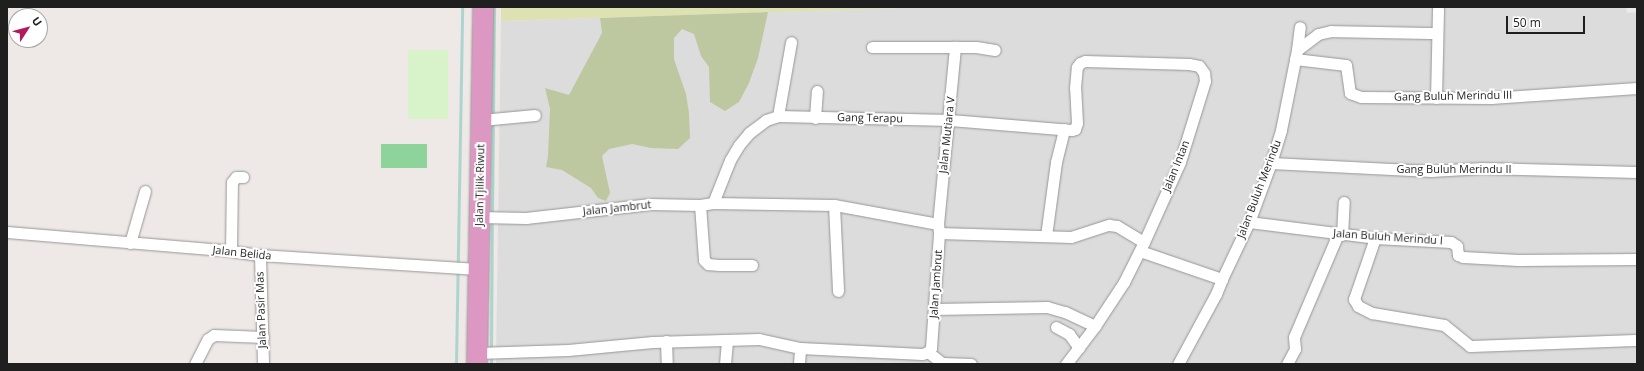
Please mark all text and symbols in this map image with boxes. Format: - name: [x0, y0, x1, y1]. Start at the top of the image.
- north arrow: [8, 8, 48, 48]
- scale bar: [1508, 8, 1587, 34]
- text: U: [29, 13, 46, 29]
- text: 50 m: [1513, 14, 1541, 31]
- street label: Gang Buluh Merindu III: [1394, 88, 1512, 104]
- street label: Jalan Mutiara V: [936, 96, 958, 174]
- street label: Gang Terapu: [837, 111, 903, 125]
- street label: Jalan Intan: [1160, 138, 1192, 194]
- street label: Jalan Buluh Merindu: [1234, 138, 1284, 240]
- street label: Jalan Tjilik Riwut: [473, 144, 487, 226]
- street label: Gang Buluh Merindu II: [1396, 162, 1512, 176]
- street label: Jalan Jambrut: [582, 198, 652, 218]
- street label: Jalan Buluh Merindu I: [1333, 227, 1443, 247]
- street label: Jalan Belida: [212, 243, 272, 263]
- street label: Jalan Jambrut: [927, 249, 945, 319]
- street label: Jalan Pasir Mas: [253, 271, 269, 349]

